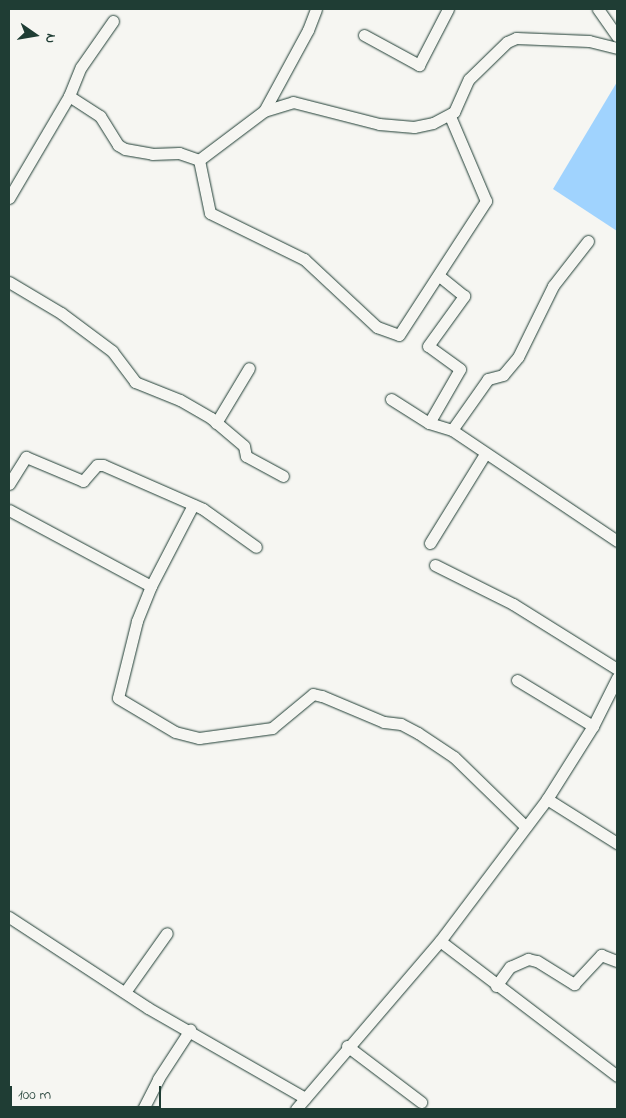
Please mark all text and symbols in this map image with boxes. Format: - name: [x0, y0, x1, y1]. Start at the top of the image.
- north arrow: [10, 10, 60, 60]
- text: N: [39, 32, 61, 45]
- scale bar: [12, 1076, 164, 1108]
- text: 100 m: [18, 1084, 51, 1106]

